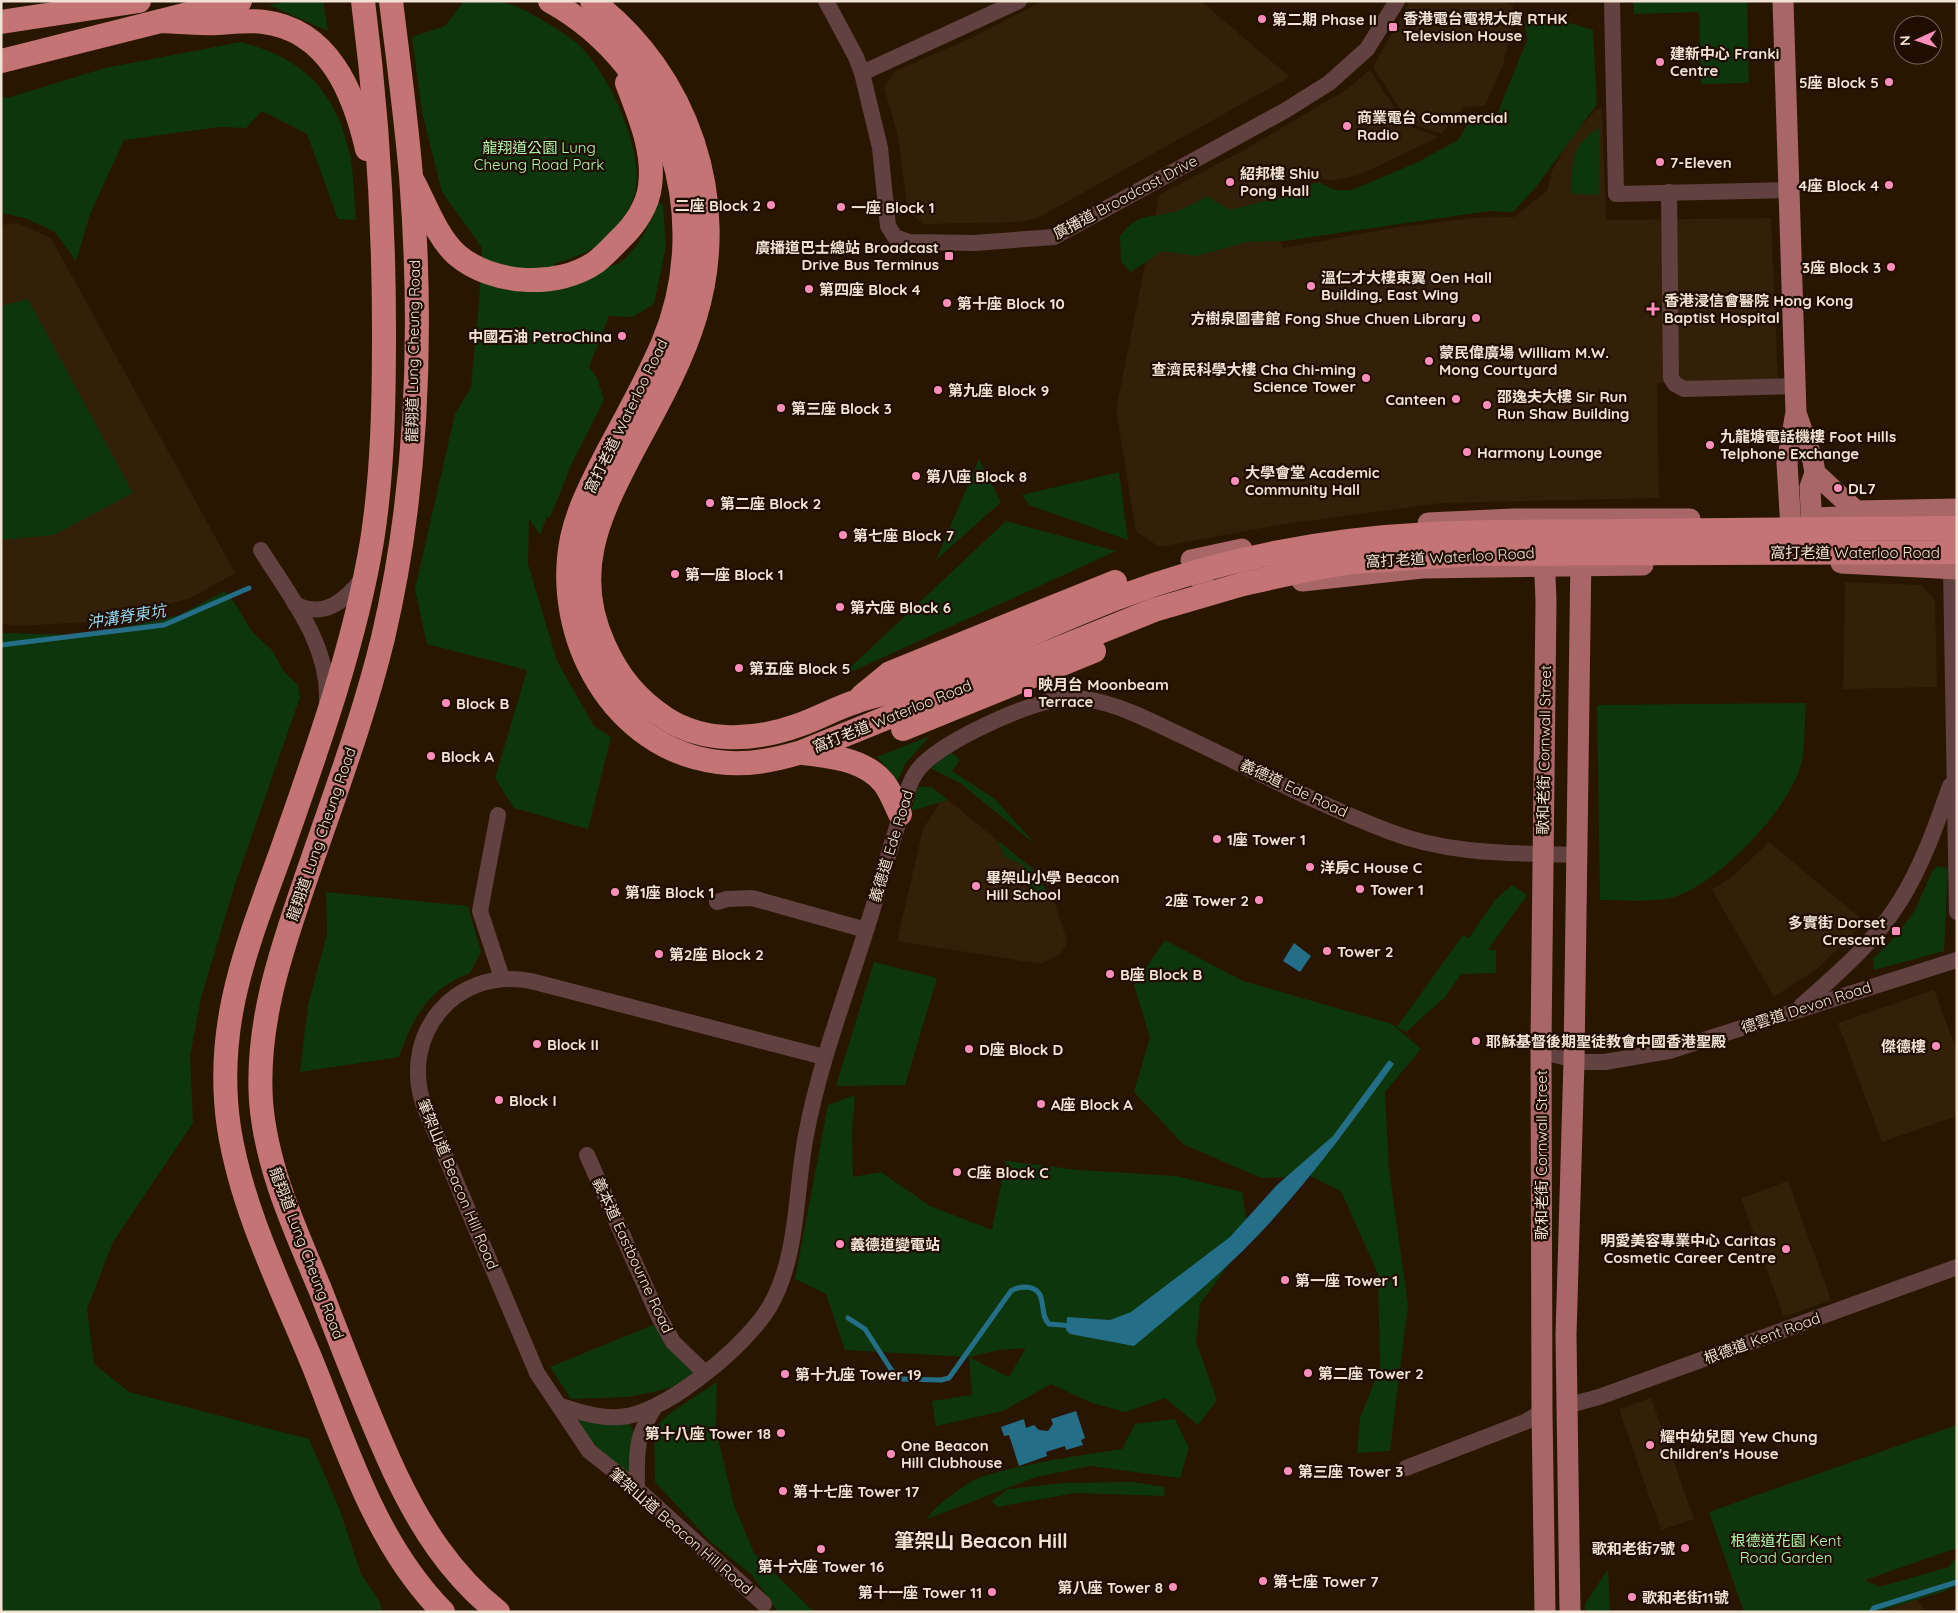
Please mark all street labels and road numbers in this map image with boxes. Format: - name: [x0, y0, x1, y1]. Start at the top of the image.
- street label: 廣播道 Broadcast Drive: [1050, 151, 1200, 243]
- street label: 龍翔道 Lung Cheung Road: [402, 260, 424, 442]
- street label: 窩打老道 Waterloo Road: [580, 336, 672, 496]
- street label: 窩打老道 Waterloo Road: [1365, 543, 1535, 571]
- street label: 窩打老道 Waterloo Road: [1770, 543, 1940, 562]
- street label: 歌和老街 Cornwall Street: [1533, 665, 1555, 835]
- street label: 窩打老道 Waterloo Road: [810, 675, 974, 757]
- street label: 龍翔道 Lung Cheung Road: [282, 745, 360, 923]
- street label: 義德道 Ede Road: [1237, 755, 1351, 821]
- street label: 義德道 Ede Road: [865, 788, 917, 904]
- street label: 德雲道 Devon Road: [1739, 977, 1873, 1037]
- street label: 歌和老街 Cornwall Street: [1532, 1070, 1551, 1240]
- street label: 筆架山道 Beacon Hill Road: [413, 1096, 503, 1272]
- street label: 龍翔道 Lung Cheung Road: [265, 1164, 349, 1342]
- street label: 義本道 Eastbourne Road: [589, 1174, 677, 1336]
- street label: 根德道 Kent Road: [1701, 1308, 1823, 1368]
- street label: 筆架山道 Beacon Hill Road: [606, 1464, 756, 1598]

